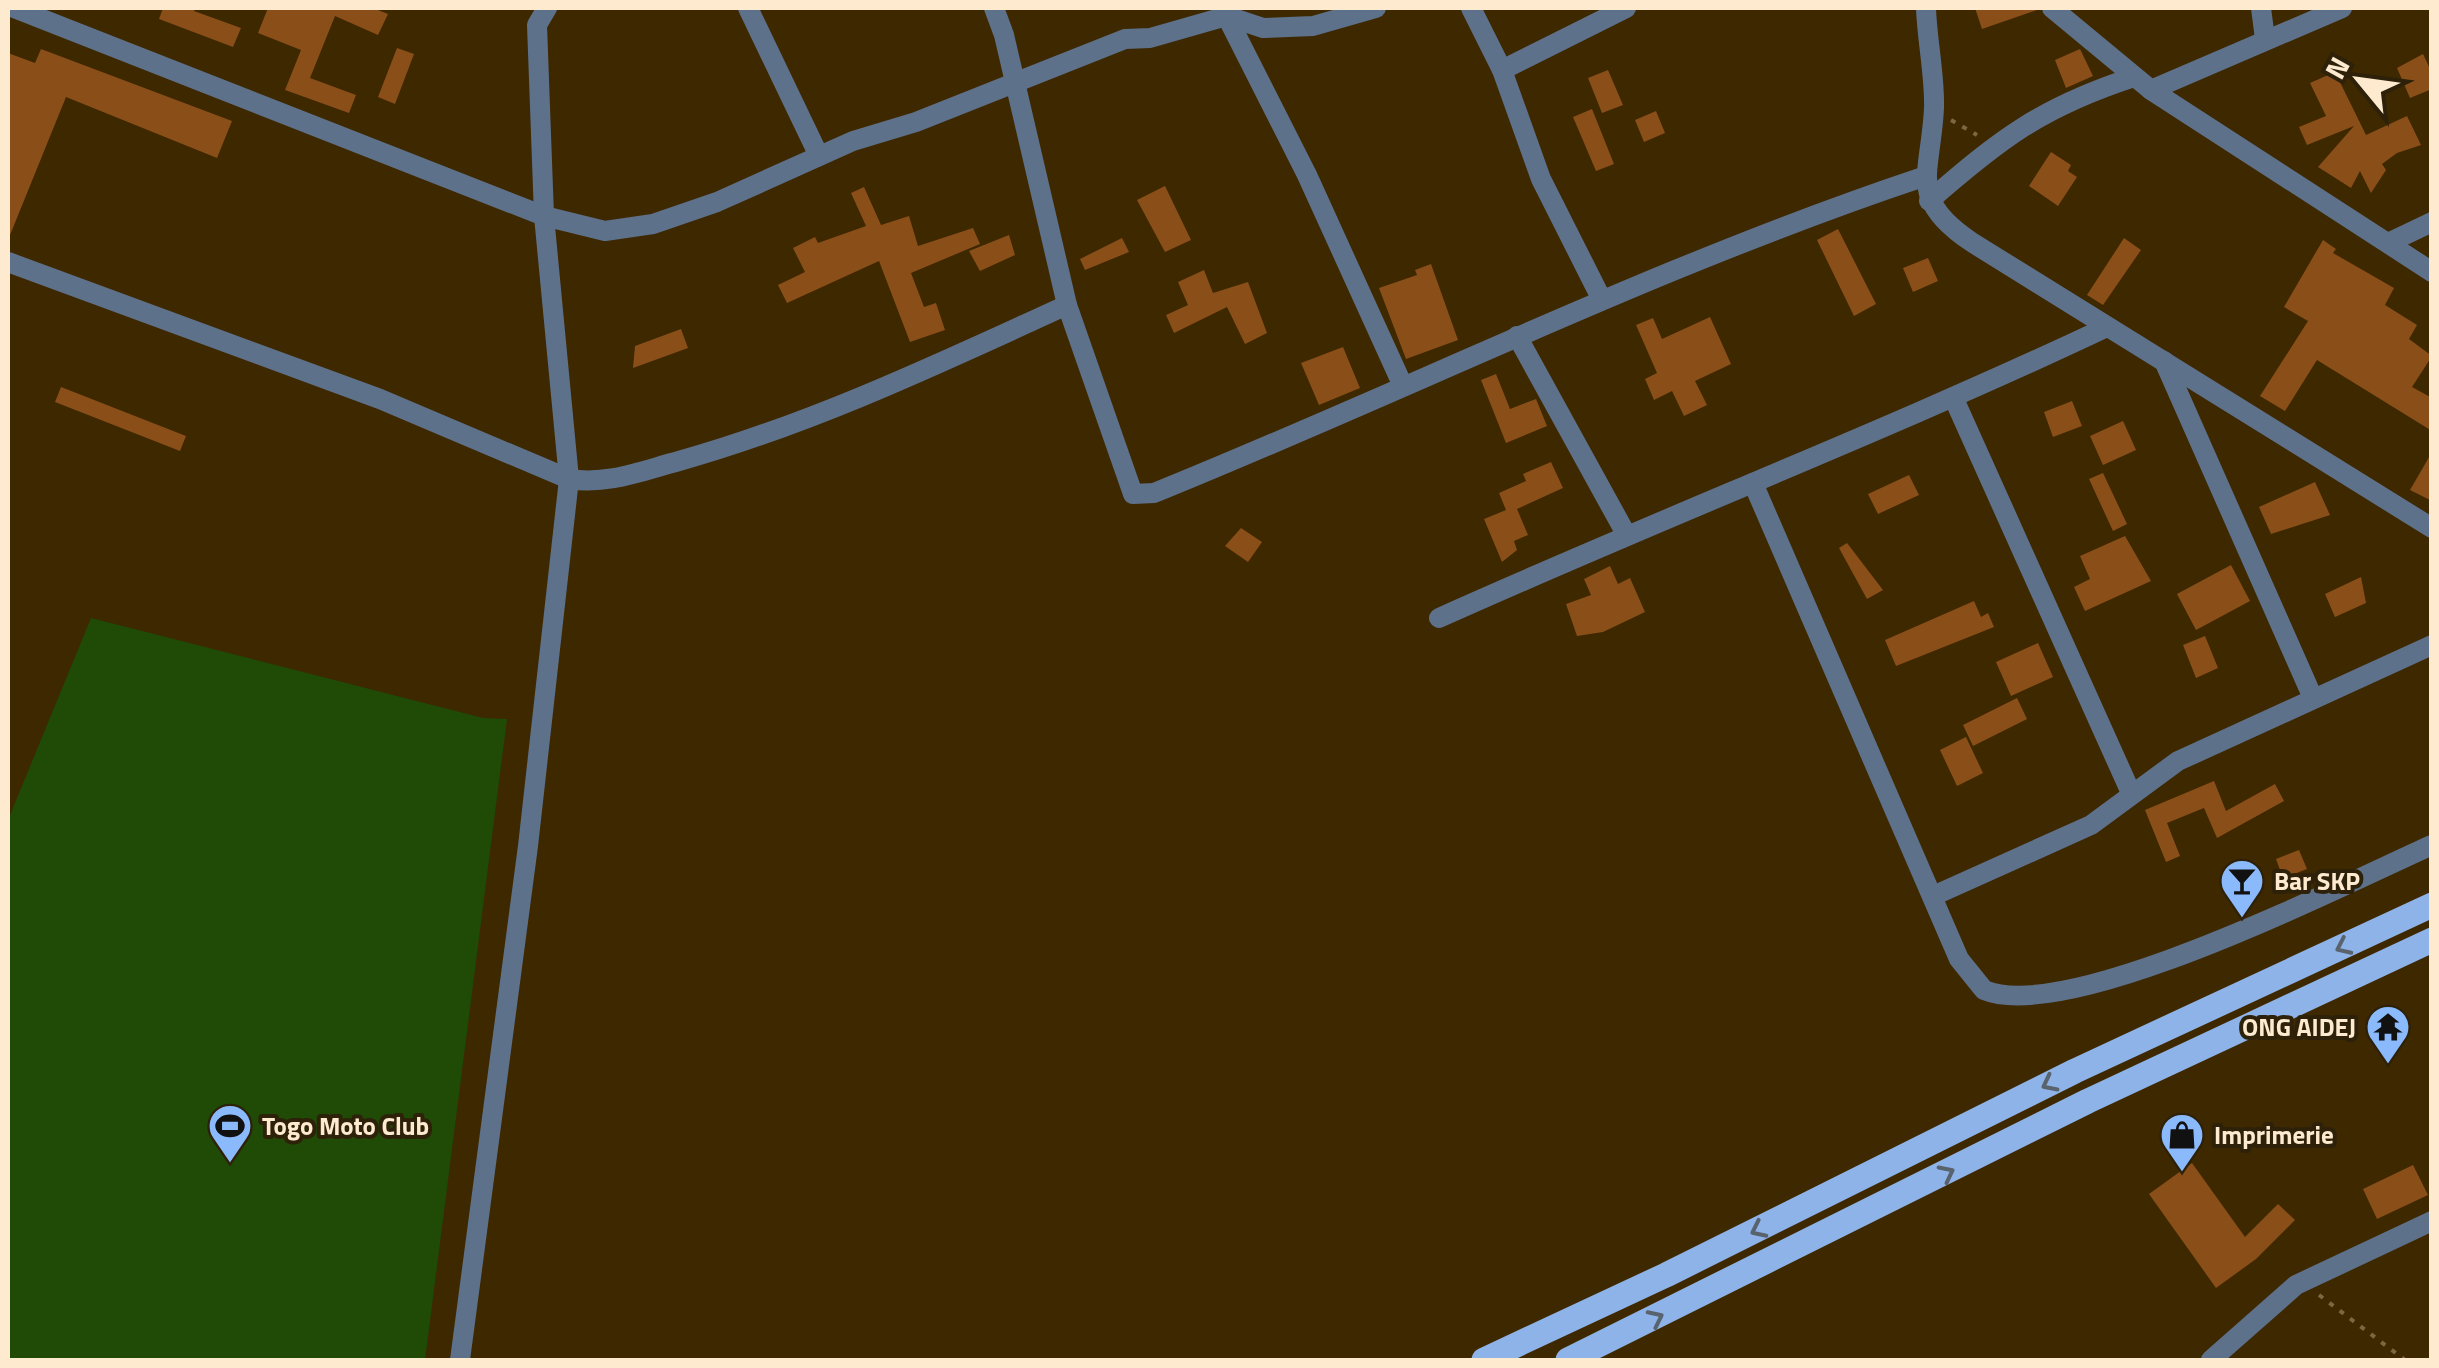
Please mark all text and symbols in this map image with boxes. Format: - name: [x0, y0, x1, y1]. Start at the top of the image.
- north arrow: [2309, 30, 2409, 130]
- text: N: [2313, 49, 2360, 87]
- bar icon: Bar SKP: [2219, 858, 2265, 919]
- place label: Bar SKP: [2274, 862, 2360, 900]
- one-way arrow: [2335, 935, 2353, 955]
- temple icon: ONG AIDEJ: [2365, 1004, 2411, 1065]
- place label: ONG AIDEJ: [2242, 1008, 2356, 1046]
- one-way arrow: [2041, 1072, 2059, 1091]
- sports icon: Togo Moto Club: [207, 1103, 253, 1164]
- place label: Togo Moto Club: [262, 1107, 429, 1145]
- shop icon: Imprimerie: [2159, 1112, 2205, 1173]
- place label: Imprimerie: [2214, 1116, 2334, 1154]
- one-way arrow: [1937, 1166, 1955, 1186]
- one-way arrow: [1751, 1218, 1769, 1237]
- one-way arrow: [1646, 1310, 1664, 1330]

